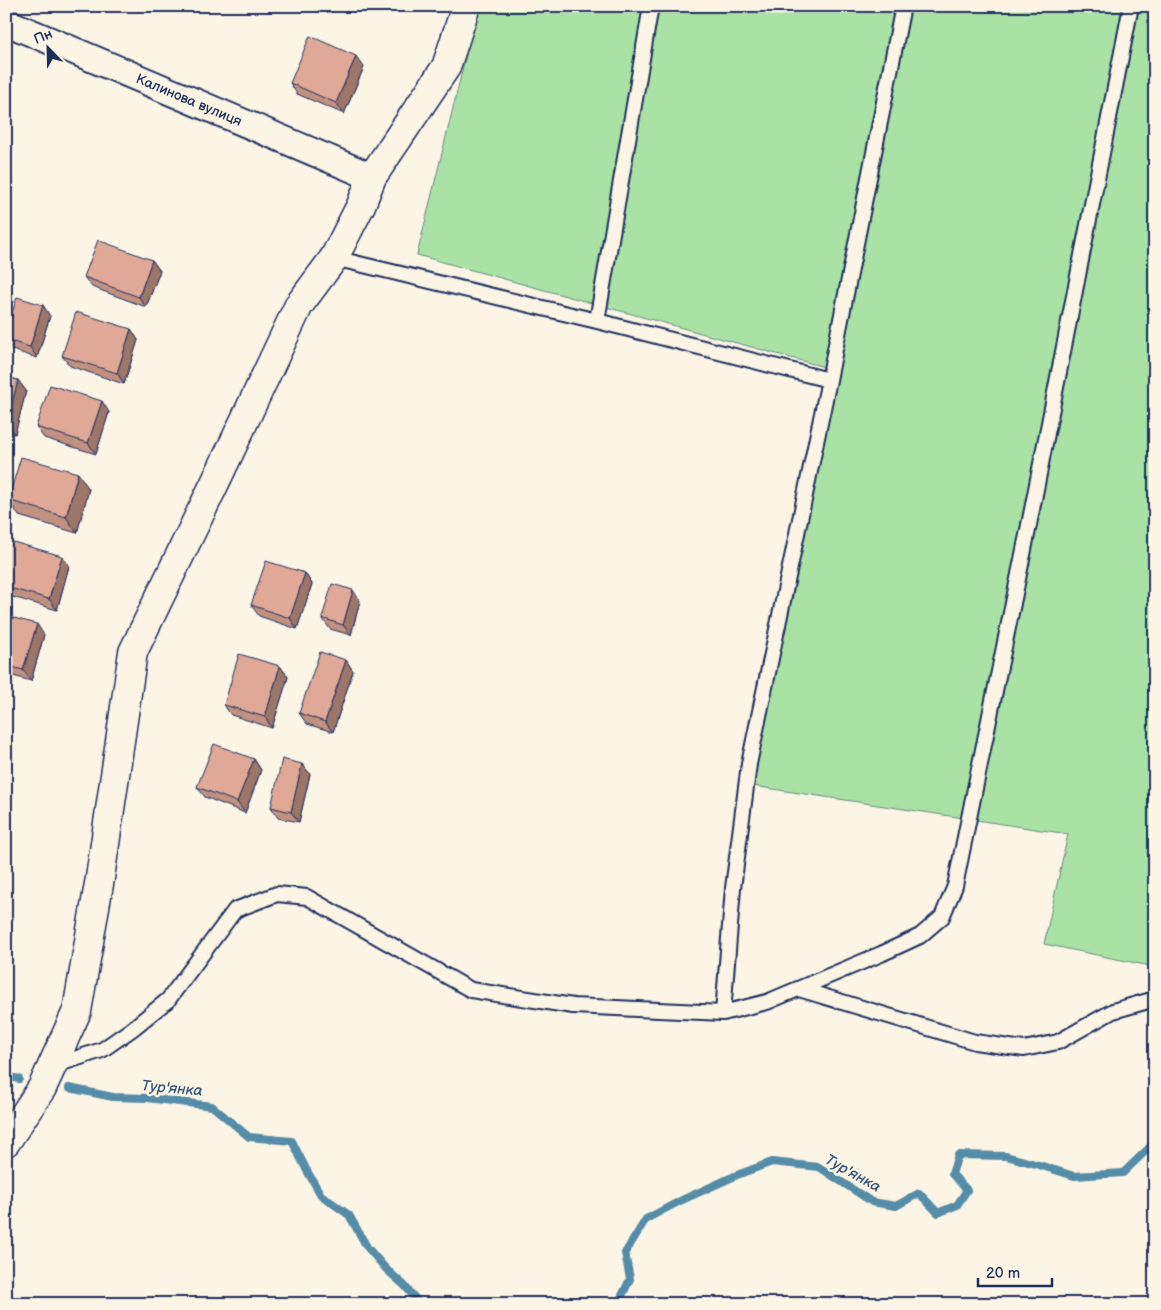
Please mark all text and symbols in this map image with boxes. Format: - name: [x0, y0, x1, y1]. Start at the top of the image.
- north arrow: [22, 22, 72, 72]
- text: Пн: [31, 25, 55, 48]
- street label: Калинова вулиця: [134, 70, 245, 130]
- water label: Тур'янка: [141, 1076, 203, 1101]
- water label: Тур'янка: [821, 1150, 884, 1197]
- scale bar: [978, 1255, 1052, 1287]
- text: 20 m: [986, 1264, 1020, 1283]

